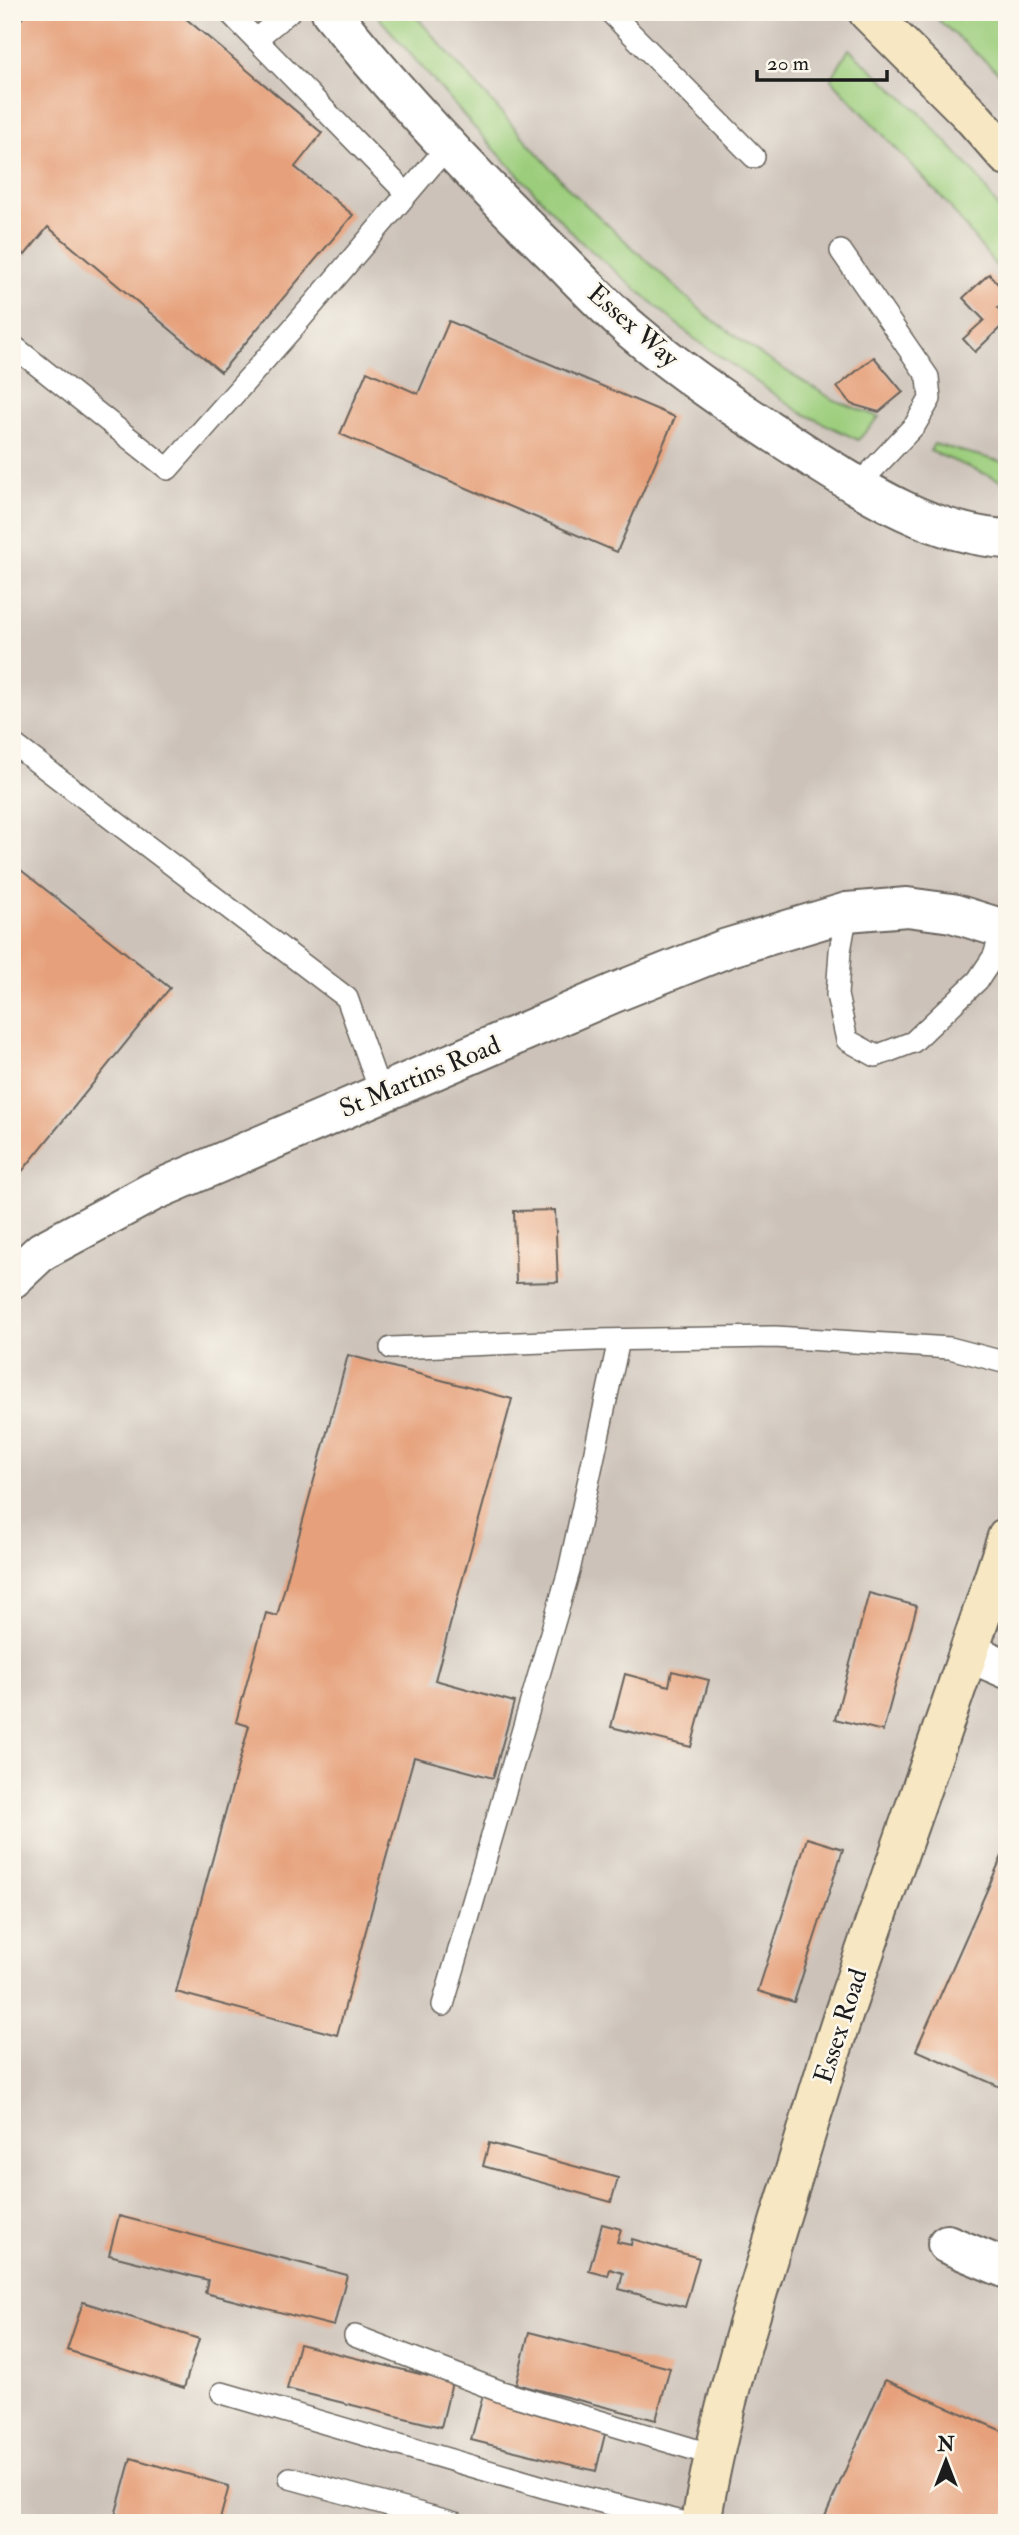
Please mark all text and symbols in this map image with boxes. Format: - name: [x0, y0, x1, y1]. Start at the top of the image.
- scale bar: [757, 38, 886, 82]
- text: 20 m: [767, 50, 809, 77]
- street label: Essex Way: [581, 278, 686, 375]
- street label: St Martins Road: [335, 1029, 505, 1125]
- street label: Essex Road: [807, 1964, 875, 2087]
- north arrow: [911, 2426, 981, 2496]
- text: N: [936, 2433, 955, 2457]

